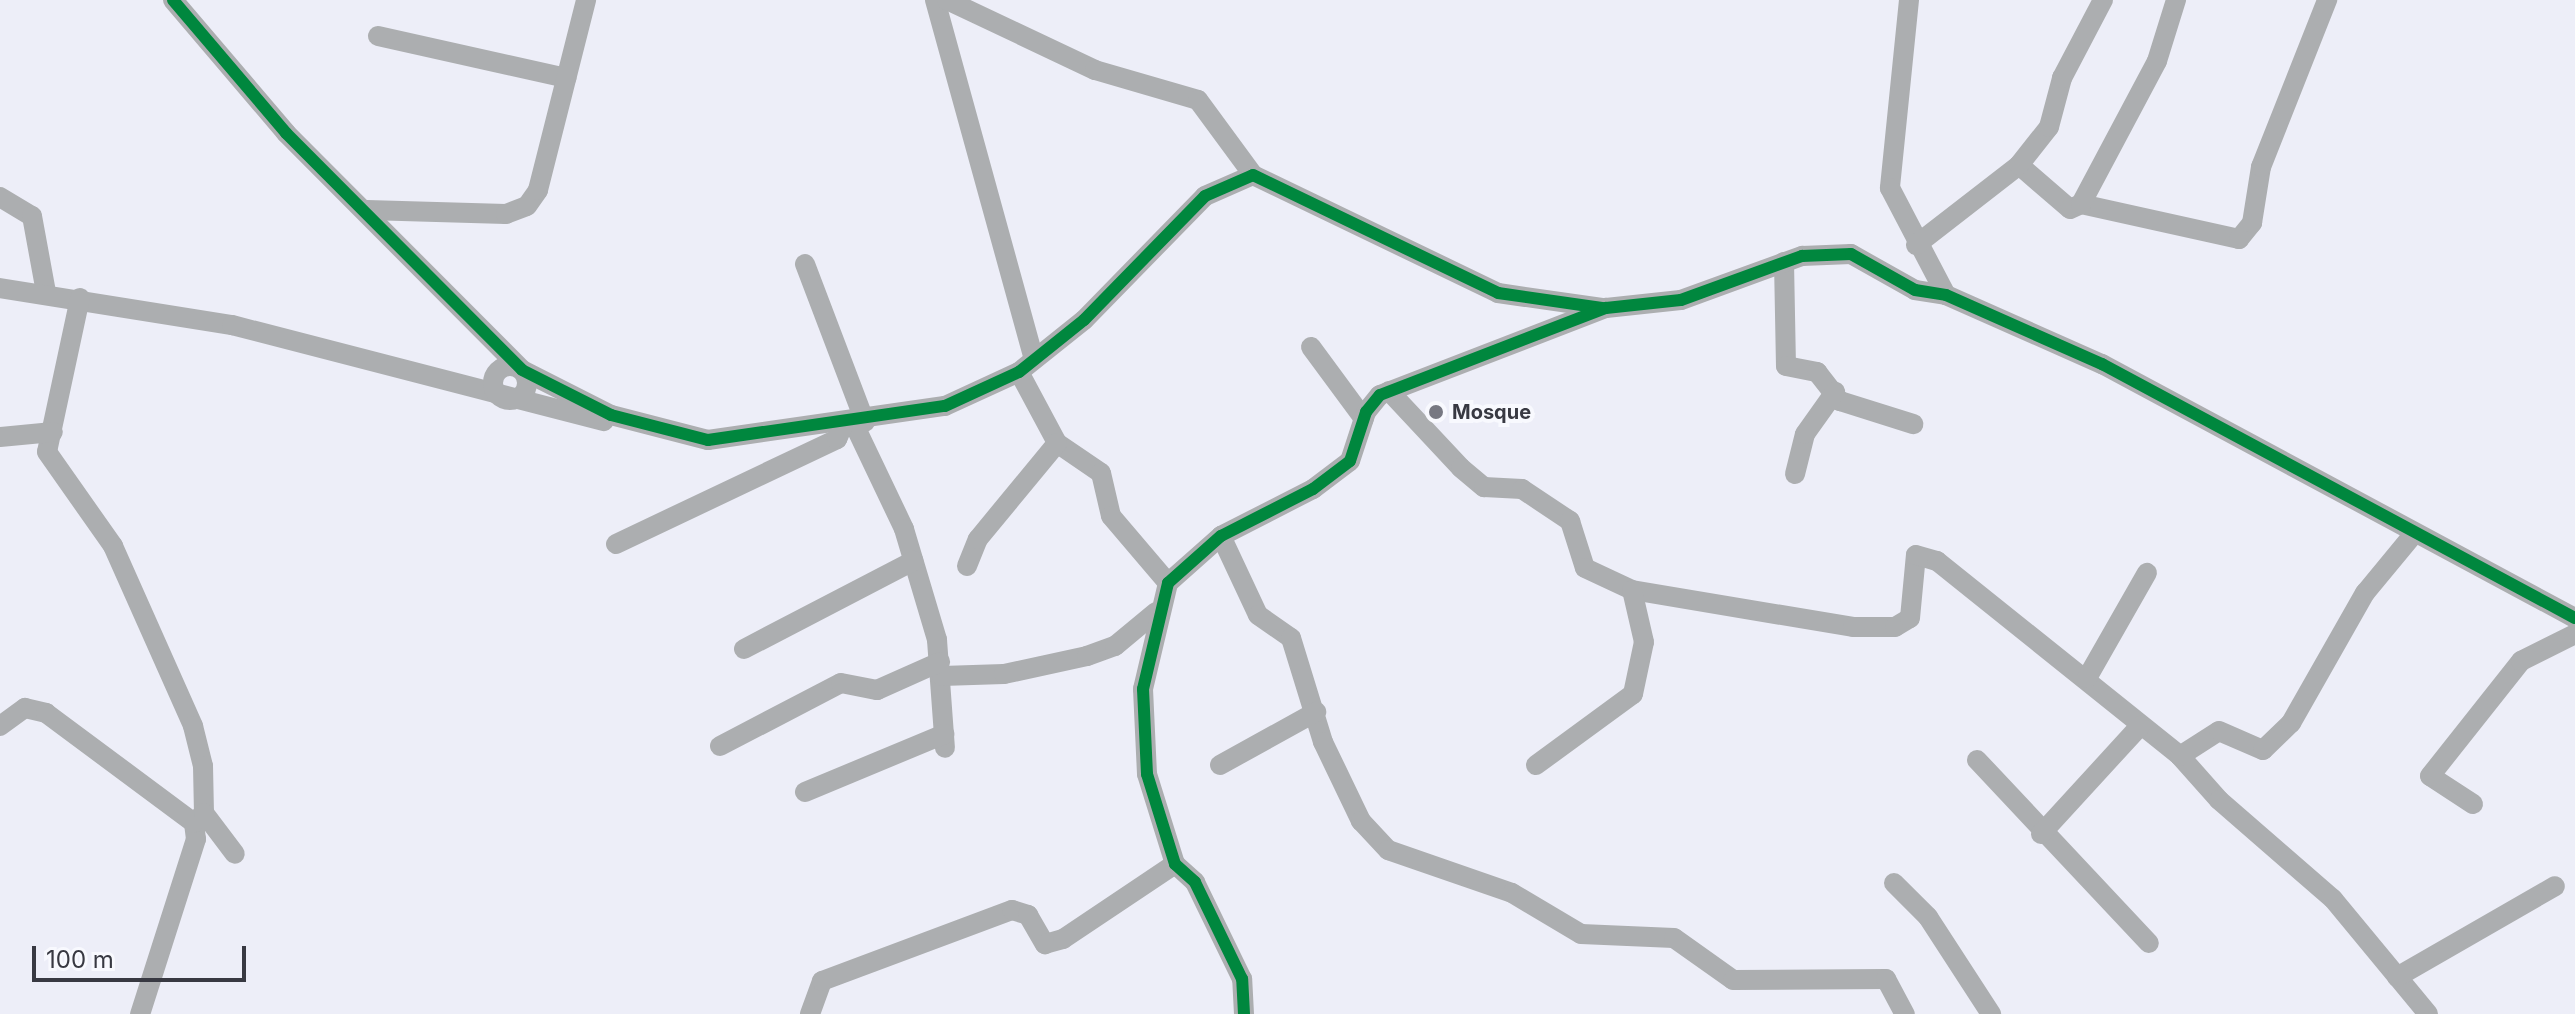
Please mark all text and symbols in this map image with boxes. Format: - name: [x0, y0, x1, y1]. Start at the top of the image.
- place label: Mosque: [1452, 400, 1531, 424]
- marker: Mosque: [1427, 403, 1445, 421]
- scale bar: [36, 930, 250, 980]
- text: 100 m: [46, 945, 114, 974]

